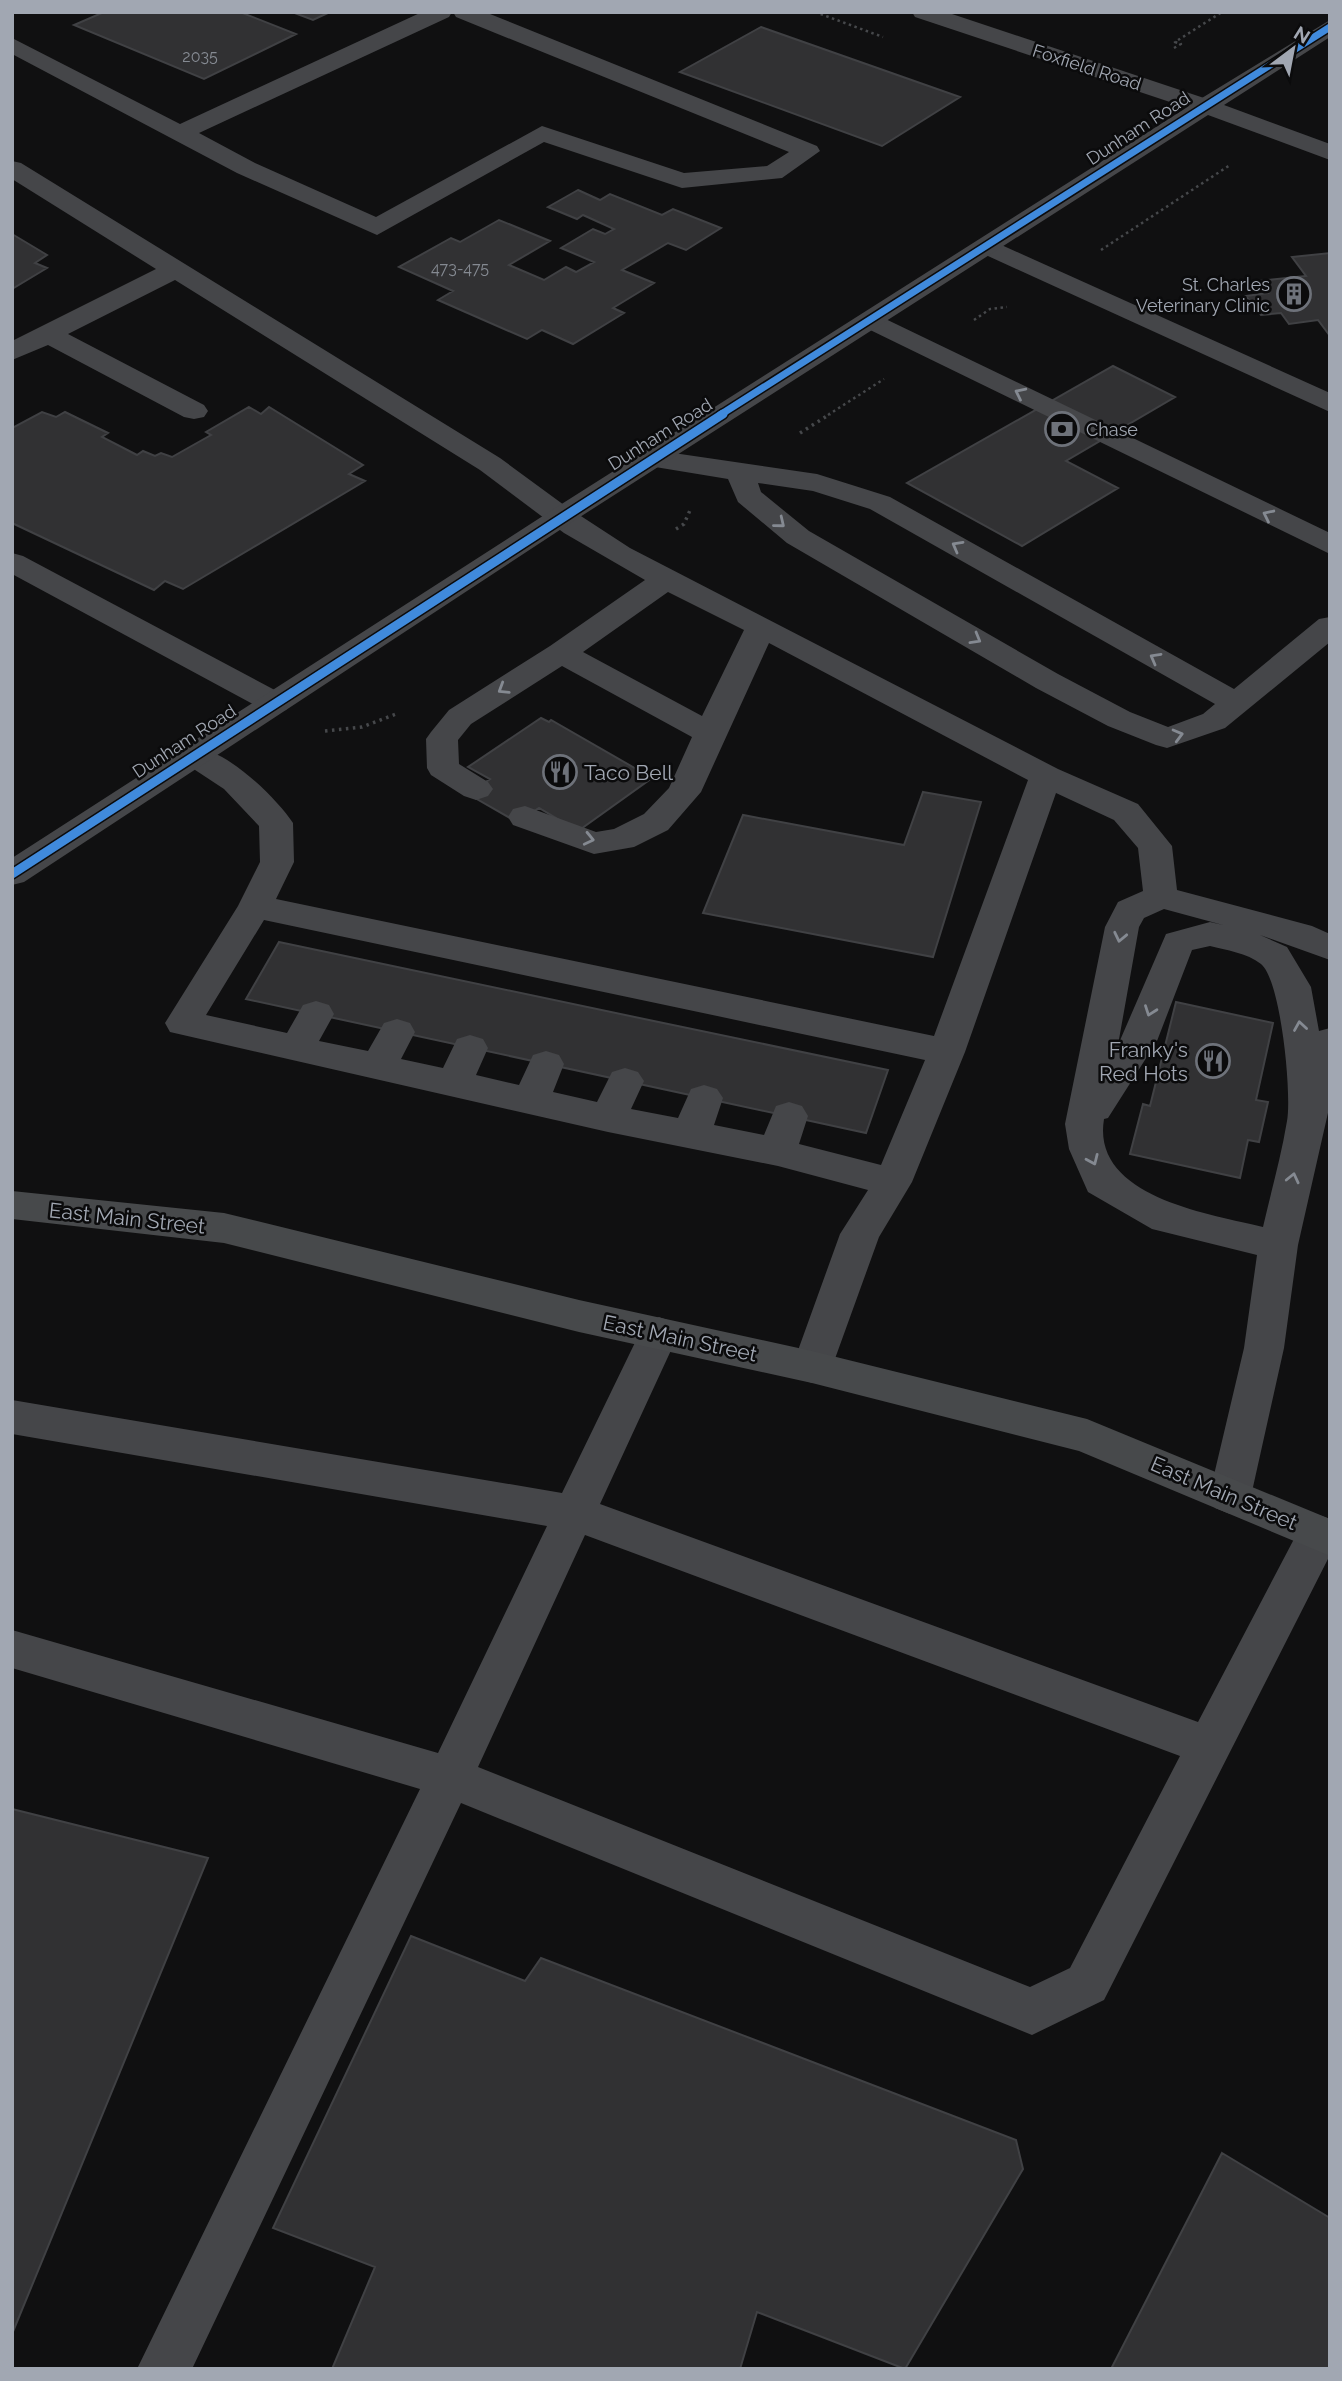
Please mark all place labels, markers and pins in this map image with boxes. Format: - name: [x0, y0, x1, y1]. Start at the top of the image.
- place label: St. Charles Veterinary Clinic: [1136, 274, 1270, 316]
- building icon: St. Charles Veterinary Clinic: [1275, 275, 1313, 313]
- bank icon: Chase: [1043, 410, 1081, 448]
- place label: Chase: [1086, 419, 1138, 440]
- restaurant icon: Taco Bell: [541, 753, 579, 791]
- place label: Taco Bell: [584, 760, 673, 785]
- place label: Franky's Red Hots: [1099, 1037, 1188, 1086]
- restaurant icon: Franky's Red Hots: [1194, 1042, 1232, 1080]

